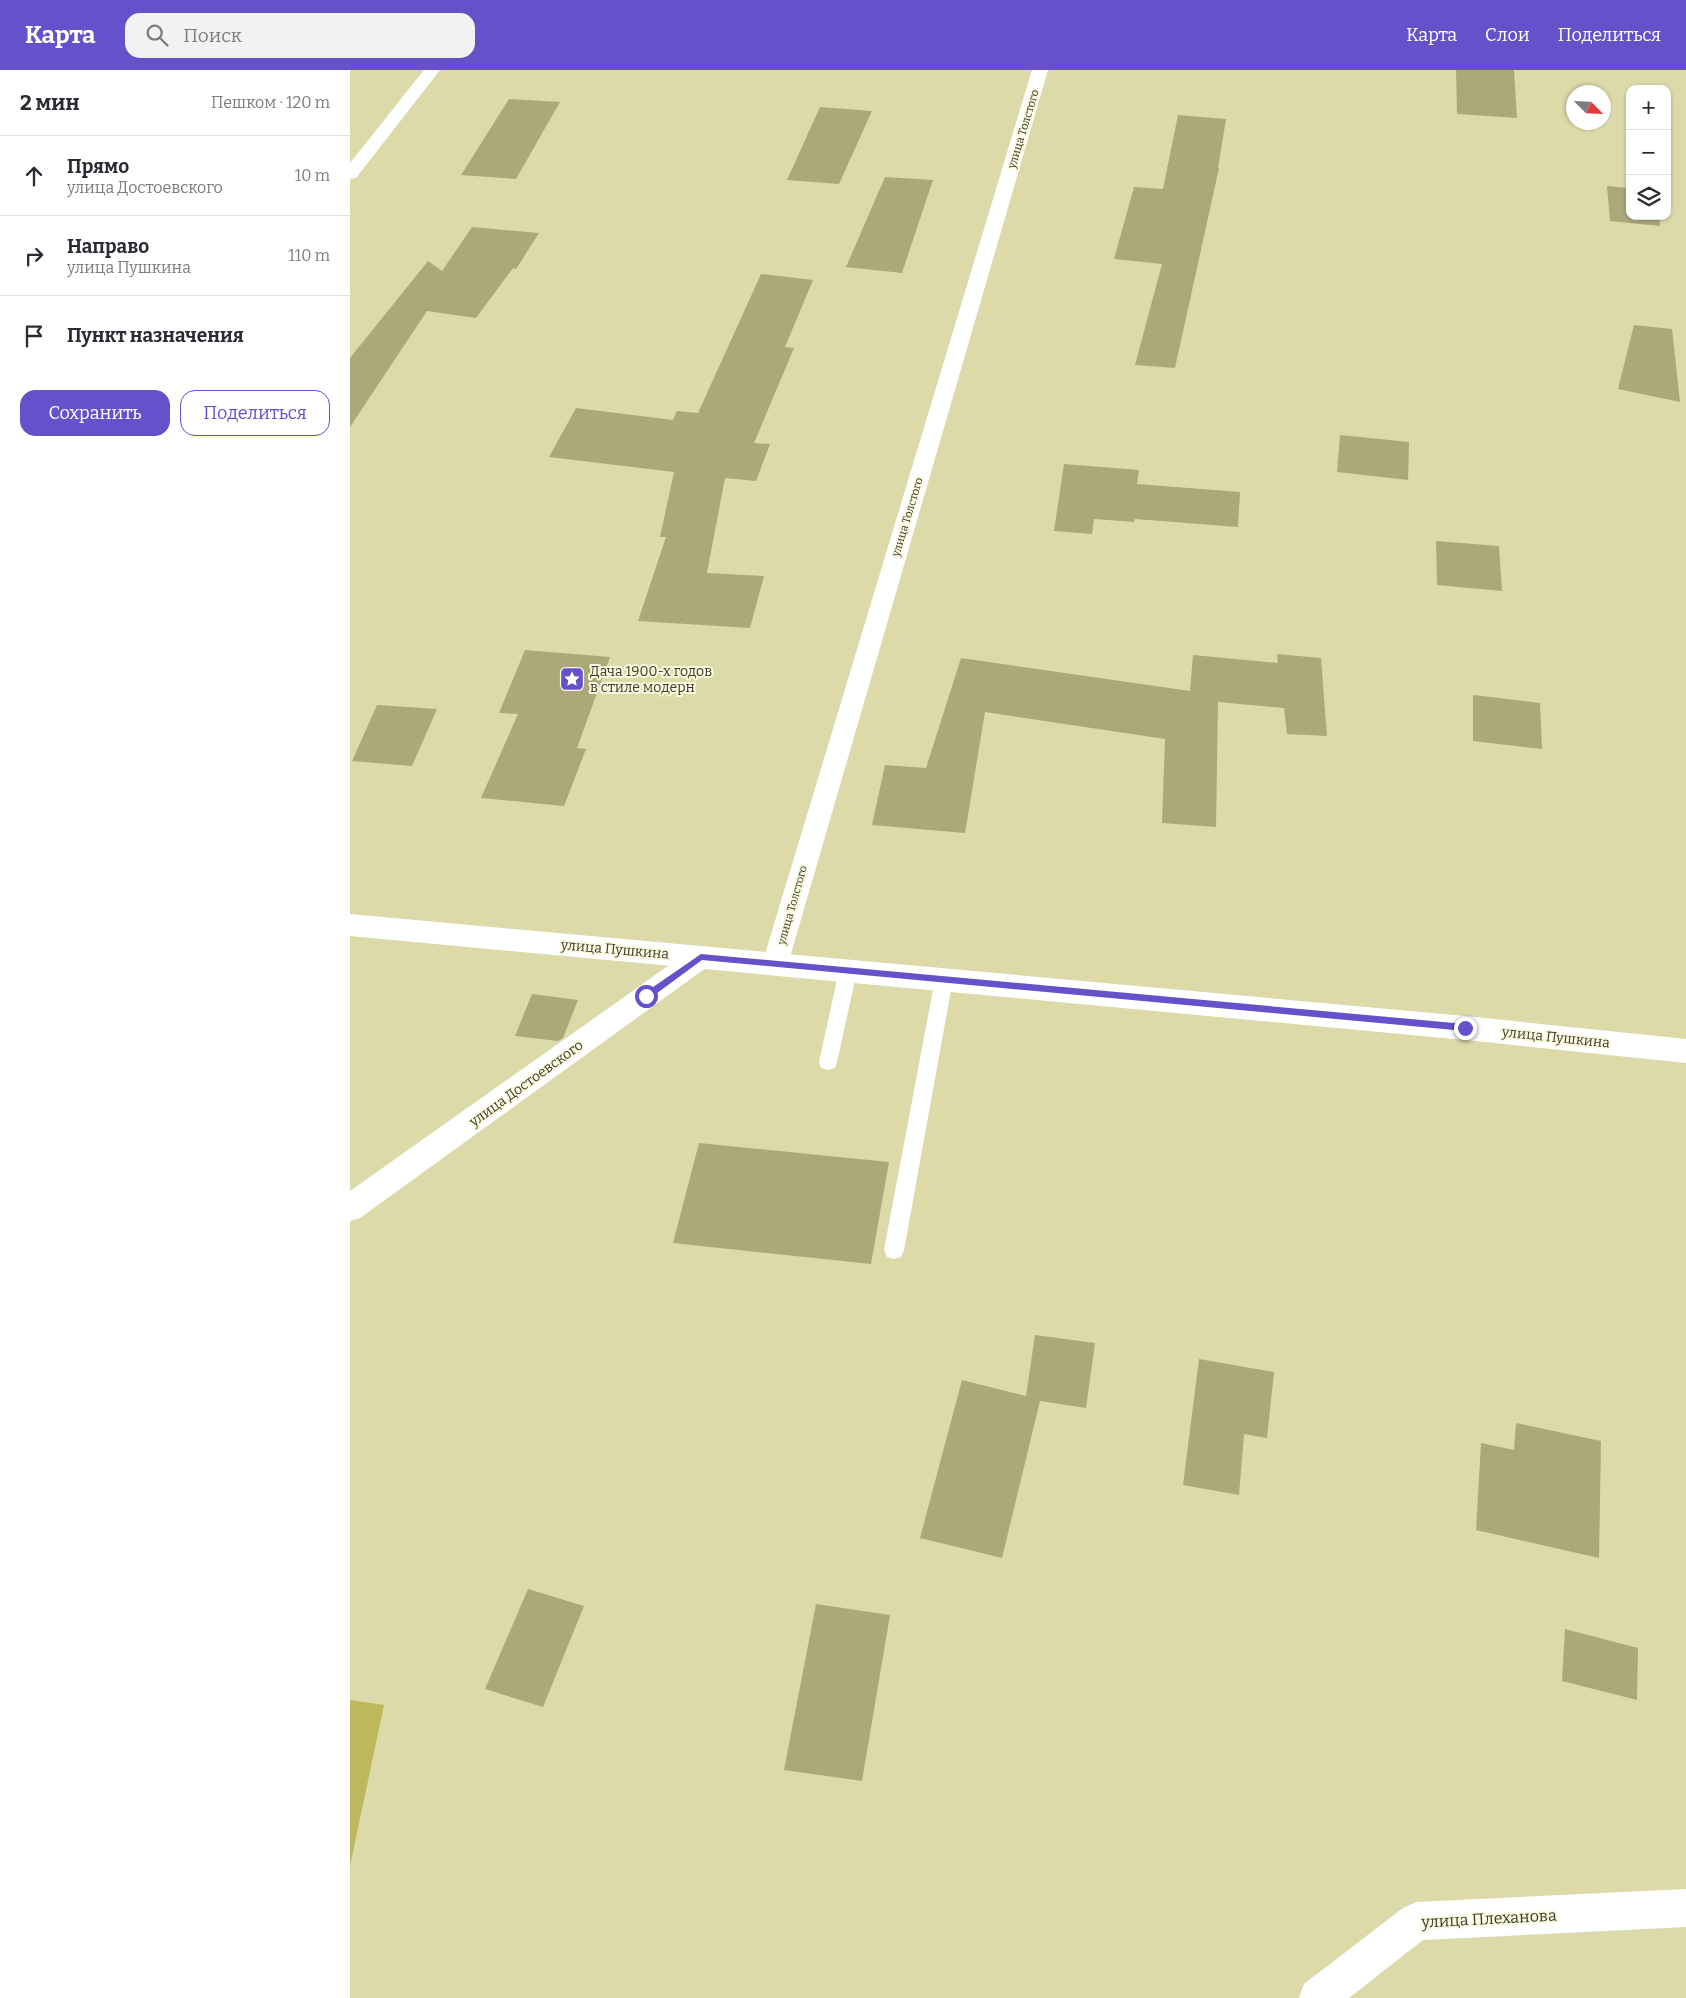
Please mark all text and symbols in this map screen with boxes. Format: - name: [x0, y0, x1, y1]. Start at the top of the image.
- search box: [125, 13, 475, 58]
- text: Карта: [25, 21, 95, 49]
- icon: search: [143, 21, 171, 49]
- text: Поиск: [183, 24, 242, 47]
- text: Карта: [1406, 24, 1457, 46]
- text: Слои: [1485, 24, 1530, 46]
- text: Поделиться: [1558, 24, 1661, 46]
- north arrow: [1566, 85, 1611, 130]
- map controls: [1626, 85, 1671, 220]
- button: +: [1626, 85, 1671, 130]
- street label: улица Толстого: [1005, 88, 1042, 171]
- text: 2 мин: [20, 90, 80, 116]
- text: Пешком · 120 m: [211, 93, 330, 112]
- button: −: [1626, 130, 1671, 175]
- text: Прямо: [67, 155, 129, 178]
- icon: ahead: [20, 162, 48, 190]
- text: 10 m: [295, 166, 330, 185]
- button: layers: [1626, 175, 1671, 220]
- text: улица Достоевского: [67, 178, 223, 197]
- text: Направо: [67, 235, 149, 258]
- icon: right: [20, 242, 48, 270]
- text: 110 m: [288, 246, 330, 265]
- text: улица Пушкина: [67, 258, 191, 277]
- icon: arrive: [20, 322, 48, 350]
- text: Пункт назначения: [67, 324, 244, 347]
- button: Сохранить: [20, 390, 170, 436]
- button: Поделиться: [180, 390, 330, 436]
- street label: улица Толстого: [889, 476, 926, 559]
- place label: Дача 1900-х годов в стиле модерн: [590, 663, 712, 696]
- place icon: Дача 1900-х годов в стиле модерн: [559, 666, 585, 692]
- street label: улица Толстого: [775, 864, 810, 947]
- street label: улица Пушкина: [559, 936, 670, 963]
- route start: [635, 985, 658, 1008]
- route end: [1454, 1017, 1477, 1040]
- street label: улица Пушкина: [1500, 1023, 1611, 1052]
- street label: улица Достоевского: [465, 1036, 586, 1131]
- street label: улица Плеханова: [1420, 1905, 1557, 1932]

